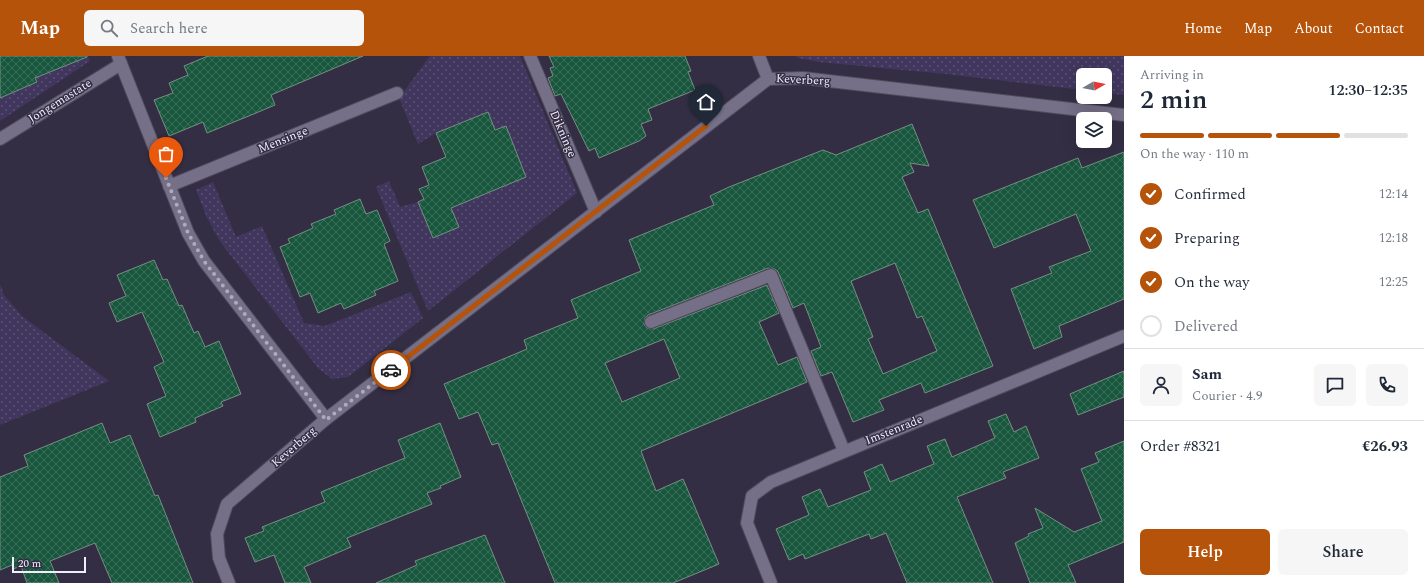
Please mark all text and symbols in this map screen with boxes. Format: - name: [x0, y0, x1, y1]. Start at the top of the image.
- search box: [84, 10, 364, 46]
- text: Map: [20, 14, 60, 43]
- icon: search: [98, 17, 120, 39]
- text: Search here: [130, 17, 208, 40]
- text: Home: [1184, 18, 1222, 39]
- text: Map: [1244, 18, 1272, 39]
- text: About: [1294, 18, 1333, 39]
- text: Contact: [1355, 18, 1404, 39]
- text: Arriving in: [1140, 65, 1204, 85]
- north arrow: [1076, 68, 1112, 104]
- map controls: [1076, 68, 1112, 148]
- street label: Keverberg: [775, 69, 831, 91]
- street label: Jongemastate: [25, 74, 95, 128]
- text: 12:30–12:35: [1328, 79, 1408, 102]
- text: 2 min: [1140, 80, 1207, 120]
- pin: [689, 85, 723, 126]
- icon: home: [695, 91, 717, 113]
- street label: Dikninge: [545, 107, 582, 161]
- button: layers: [1076, 112, 1112, 148]
- street label: Mensinge: [255, 121, 311, 159]
- pin: [149, 137, 183, 178]
- icon: bag: [155, 143, 177, 165]
- text: On the way · 110 m: [1140, 144, 1249, 164]
- icon: check: [1140, 183, 1162, 205]
- text: Confirmed: [1174, 183, 1246, 206]
- text: 12:14: [1379, 184, 1408, 204]
- icon: check: [1140, 227, 1162, 249]
- text: Preparing: [1174, 227, 1240, 250]
- text: 12:18: [1379, 228, 1408, 248]
- icon: check: [1140, 271, 1162, 293]
- text: On the way: [1174, 271, 1249, 294]
- text: 12:25: [1379, 272, 1408, 292]
- text: Delivered: [1174, 315, 1238, 338]
- courier: [371, 350, 411, 390]
- icon: car: [380, 359, 402, 381]
- text: Sam: [1192, 363, 1222, 386]
- button: person: [1140, 364, 1182, 406]
- button: chat: [1314, 364, 1356, 406]
- button: phone: [1366, 364, 1408, 406]
- text: Courier · 4.9: [1192, 386, 1262, 406]
- street label: Imstenrade: [862, 410, 926, 450]
- street label: Keverberg: [267, 422, 321, 472]
- text: Order #8321: [1140, 435, 1221, 458]
- text: €26.93: [1362, 435, 1408, 458]
- button: Help: [1140, 529, 1270, 575]
- button: Share: [1278, 529, 1408, 575]
- scale bar: [12, 555, 86, 574]
- text: 20 m: [18, 555, 41, 572]

